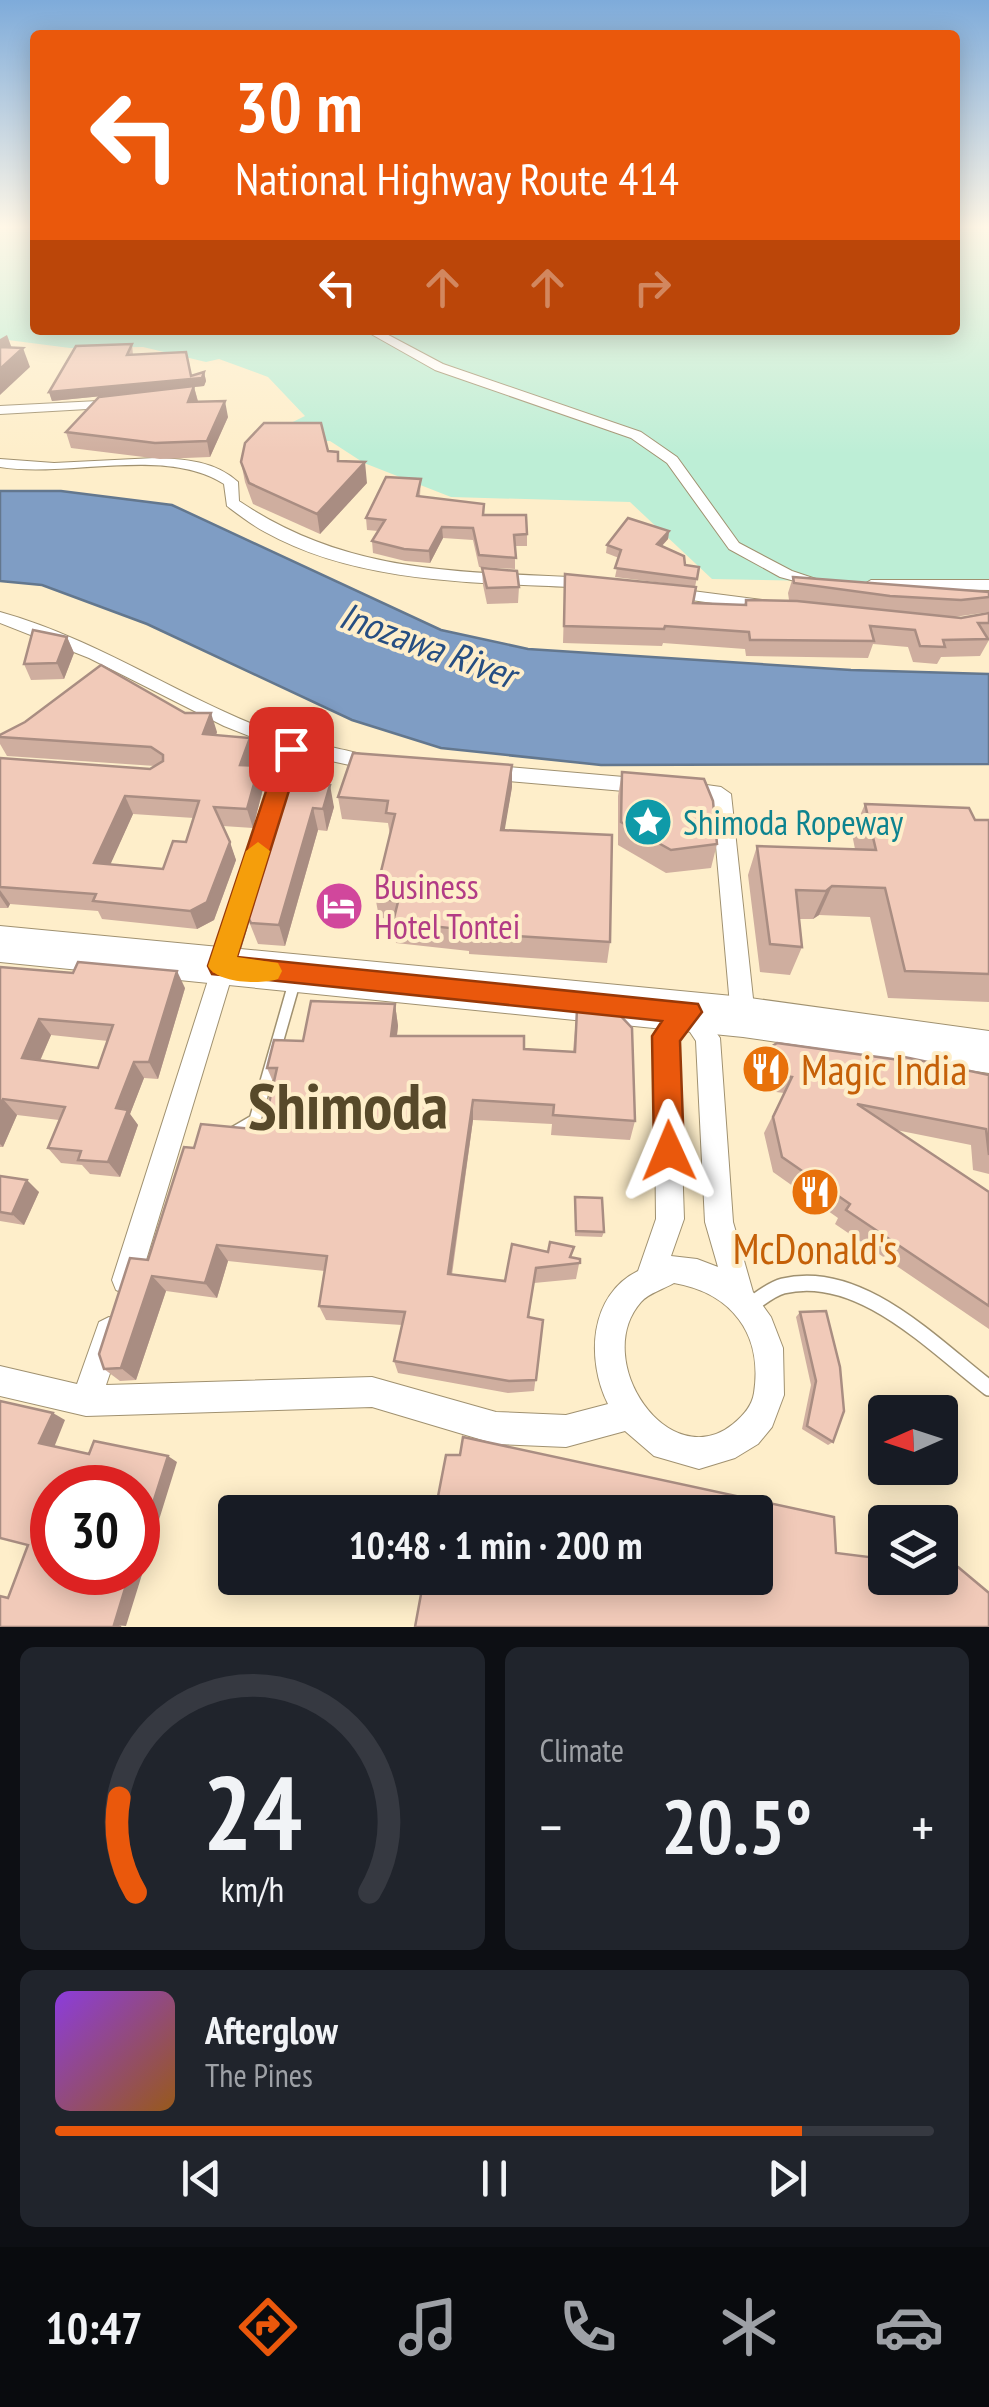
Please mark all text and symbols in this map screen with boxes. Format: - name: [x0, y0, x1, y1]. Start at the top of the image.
- text: 30 m: [235, 61, 363, 151]
- icon: left: [70, 70, 200, 200]
- text: National Highway Route 414: [235, 149, 679, 207]
- icon: left: [310, 260, 365, 315]
- icon: ahead: [415, 260, 470, 315]
- icon: ahead: [520, 260, 575, 315]
- icon: right: [625, 260, 680, 315]
- water label: Inozawa River: [333, 590, 527, 700]
- pin: [249, 707, 334, 792]
- icon: arrive: [264, 722, 319, 777]
- place icon: Shimoda Ropeway: [622, 796, 674, 848]
- place label: Shimoda Ropeway: [683, 799, 904, 845]
- place label: Business Hotel Tontei: [374, 863, 520, 949]
- hotel icon: Business Hotel Tontei: [313, 880, 365, 932]
- place label: Magic India: [801, 1042, 967, 1097]
- restaurant icon: Magic India: [740, 1043, 792, 1095]
- district label: Shimoda: [248, 1063, 448, 1147]
- position arrow: [617, 1099, 721, 1203]
- restaurant icon: McDonald's: [789, 1166, 841, 1218]
- place label: McDonald's: [733, 1221, 897, 1276]
- north arrow: [868, 1395, 958, 1485]
- map controls: [868, 1395, 958, 1595]
- speed limit sign: 30: [30, 1465, 160, 1595]
- button: layers: [868, 1505, 958, 1595]
- text: 10:48 · 1 min · 200 m: [349, 1520, 642, 1569]
- text: Climate: [540, 1729, 624, 1771]
- text: 24: [203, 1744, 302, 1879]
- text: 20.5°: [661, 1778, 812, 1875]
- text: −: [540, 1791, 562, 1862]
- text: +: [911, 1791, 934, 1862]
- text: km/h: [221, 1866, 284, 1912]
- text: Afterglow: [205, 2005, 338, 2054]
- text: The Pines: [205, 2054, 313, 2096]
- icon: previous: [174, 2151, 229, 2206]
- icon: pause: [467, 2151, 522, 2206]
- icon: next: [760, 2151, 815, 2206]
- icon: directions: [233, 2292, 303, 2362]
- icon: music: [393, 2292, 463, 2362]
- icon: phone: [553, 2292, 623, 2362]
- icon: climate: [714, 2292, 784, 2362]
- icon: car: [874, 2292, 944, 2362]
- text: 10:47: [45, 2298, 142, 2356]

